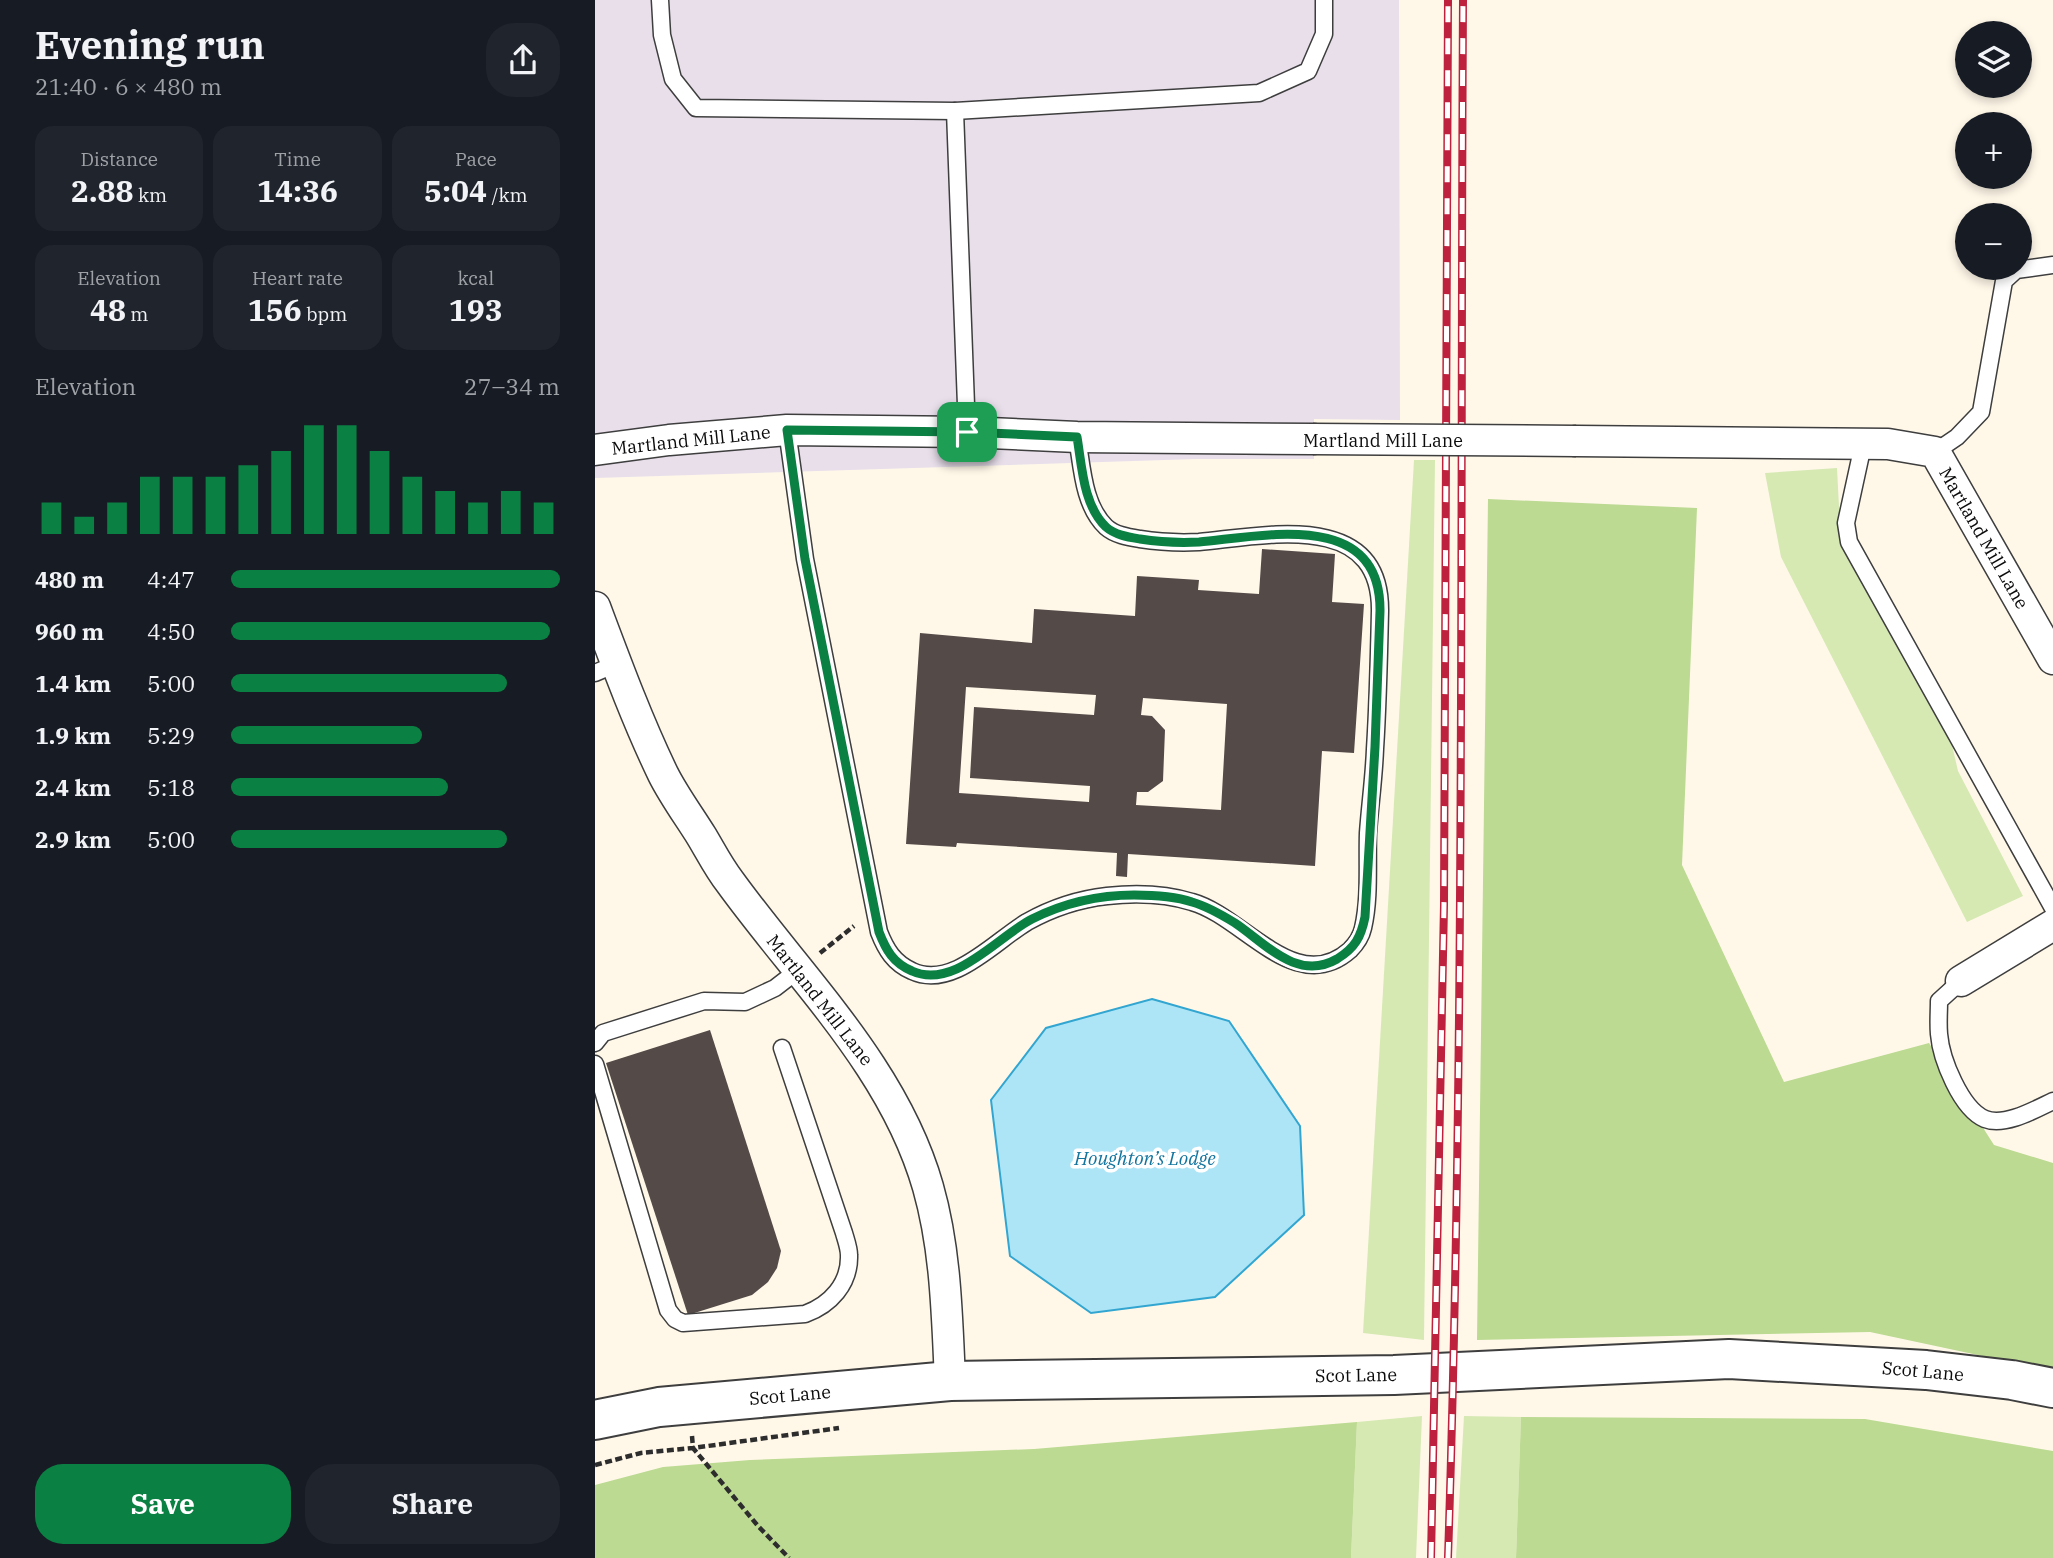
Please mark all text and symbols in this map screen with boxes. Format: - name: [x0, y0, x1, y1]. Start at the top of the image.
- text: Evening run: [35, 20, 265, 69]
- map controls: [1955, 21, 2032, 280]
- button: layers: [1955, 21, 2032, 98]
- button: share: [486, 23, 560, 97]
- text: 21:40 · 6 × 480 m: [35, 71, 222, 101]
- button: +: [1955, 112, 2032, 189]
- text: Distance: [80, 147, 158, 171]
- text: Time: [274, 147, 321, 171]
- text: Pace: [455, 147, 497, 171]
- text: 2.88: [71, 171, 134, 210]
- text: 14:36: [257, 171, 338, 210]
- text: 5:04: [424, 171, 487, 210]
- text: km: [134, 183, 167, 207]
- text: /km: [487, 183, 528, 207]
- button: −: [1955, 203, 2032, 280]
- text: Elevation: [77, 266, 161, 290]
- text: Heart rate: [252, 266, 343, 290]
- text: kcal: [458, 266, 494, 290]
- text: 48: [90, 290, 126, 329]
- text: 156: [248, 290, 302, 329]
- text: 193: [449, 290, 503, 329]
- text: m: [126, 302, 148, 326]
- text: bpm: [302, 302, 347, 326]
- text: Elevation: [35, 371, 136, 401]
- text: 27–34 m: [464, 371, 560, 401]
- pin: [937, 402, 997, 462]
- icon: arrive: [948, 413, 986, 451]
- street label: Martland Mill Lane: [610, 420, 772, 460]
- street label: Martland Mill Lane: [1303, 429, 1463, 452]
- street label: Martland Mill Lane: [1934, 463, 2034, 613]
- text: 480 m: [35, 564, 104, 594]
- text: 4:47: [147, 564, 195, 594]
- text: 960 m: [35, 616, 104, 646]
- text: 4:50: [147, 616, 195, 646]
- text: 1.4 km: [35, 668, 111, 698]
- text: 5:00: [147, 668, 195, 698]
- text: 1.9 km: [35, 720, 111, 750]
- text: 5:29: [147, 720, 195, 750]
- text: 2.4 km: [35, 772, 111, 802]
- text: 5:18: [147, 772, 195, 802]
- text: 2.9 km: [35, 824, 111, 854]
- text: 5:00: [147, 824, 195, 854]
- street label: Martland Mill Lane: [762, 930, 878, 1070]
- water label: Houghton’s Lodge: [1073, 1146, 1216, 1170]
- street label: Scot Lane: [1881, 1356, 1965, 1386]
- street label: Scot Lane: [1315, 1363, 1397, 1387]
- street label: Scot Lane: [748, 1380, 832, 1410]
- button: Save: [35, 1464, 291, 1544]
- button: Share: [305, 1464, 560, 1544]

